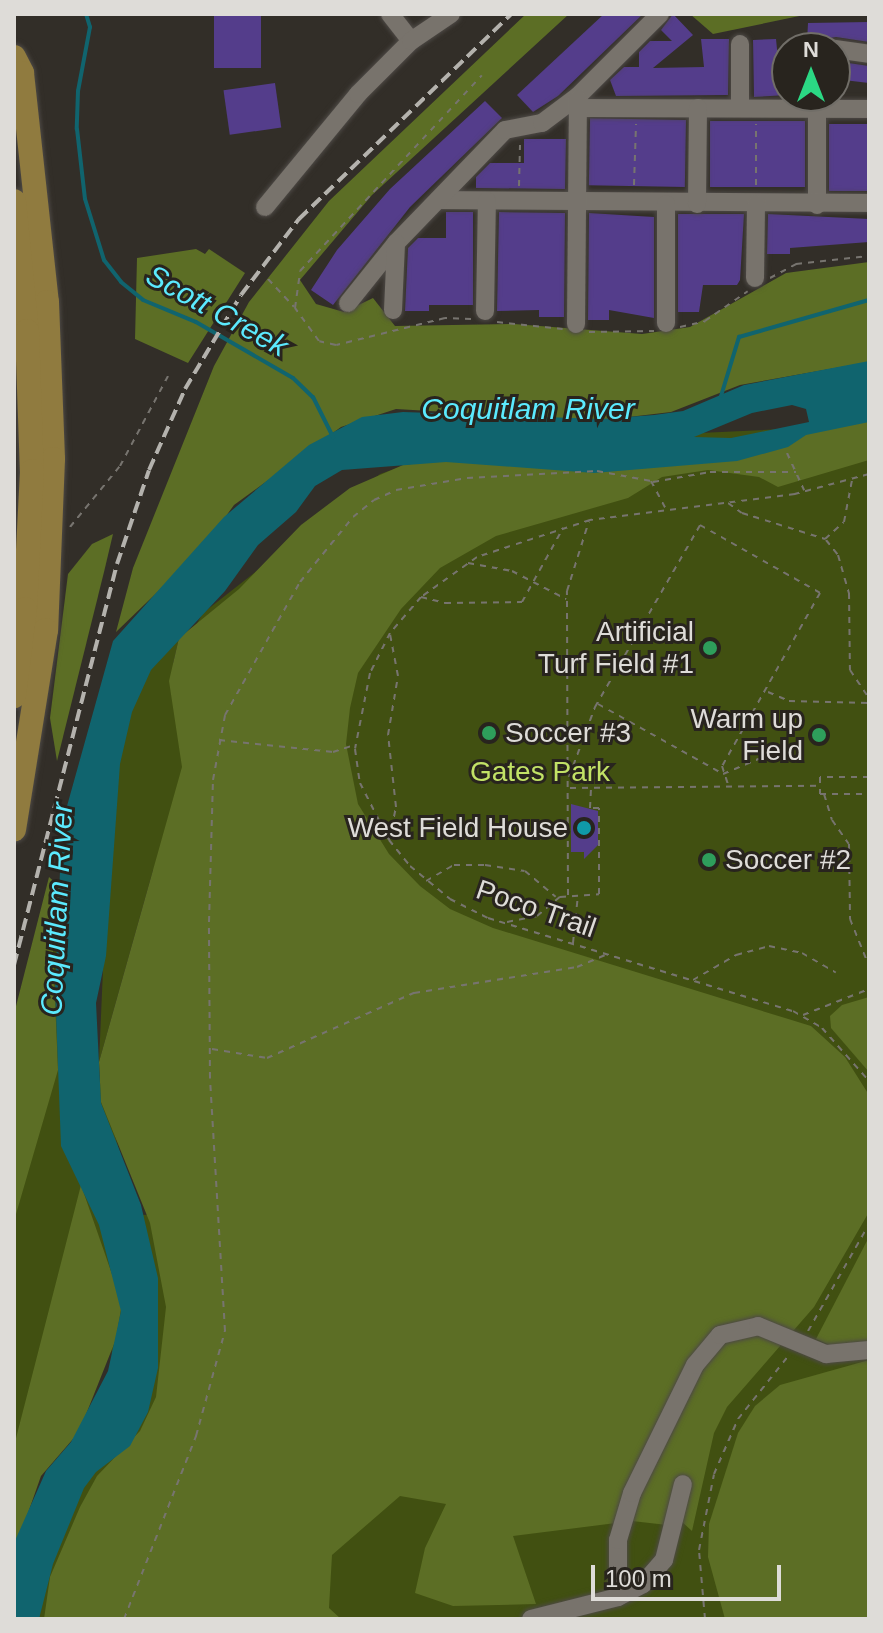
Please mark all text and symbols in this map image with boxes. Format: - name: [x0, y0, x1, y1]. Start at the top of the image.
- north arrow: [771, 32, 851, 112]
- text: N: [803, 37, 819, 62]
- water label: Scott Creek: [140, 257, 294, 365]
- water label: Coquitlam River: [421, 391, 635, 427]
- place label: Artificial Turf Field #1: [538, 615, 694, 681]
- marker: Artificial Turf Field #1: [701, 639, 719, 657]
- place label: Warm up Field: [690, 702, 803, 768]
- place label: Soccer #3: [505, 716, 631, 750]
- marker: Soccer #3: [480, 724, 498, 742]
- marker: Warm up Field: [810, 726, 828, 744]
- park label: Gates Park: [470, 755, 610, 789]
- water label: Coquitlam River: [33, 802, 81, 1016]
- place label: West Field House: [348, 811, 568, 845]
- marker: West Field House: [575, 819, 593, 837]
- place label: Soccer #2: [725, 843, 851, 877]
- marker: Soccer #2: [700, 851, 718, 869]
- street label: Poco Trail: [471, 873, 601, 945]
- scale bar: [595, 1549, 785, 1599]
- text: 100 m: [605, 1565, 672, 1592]

